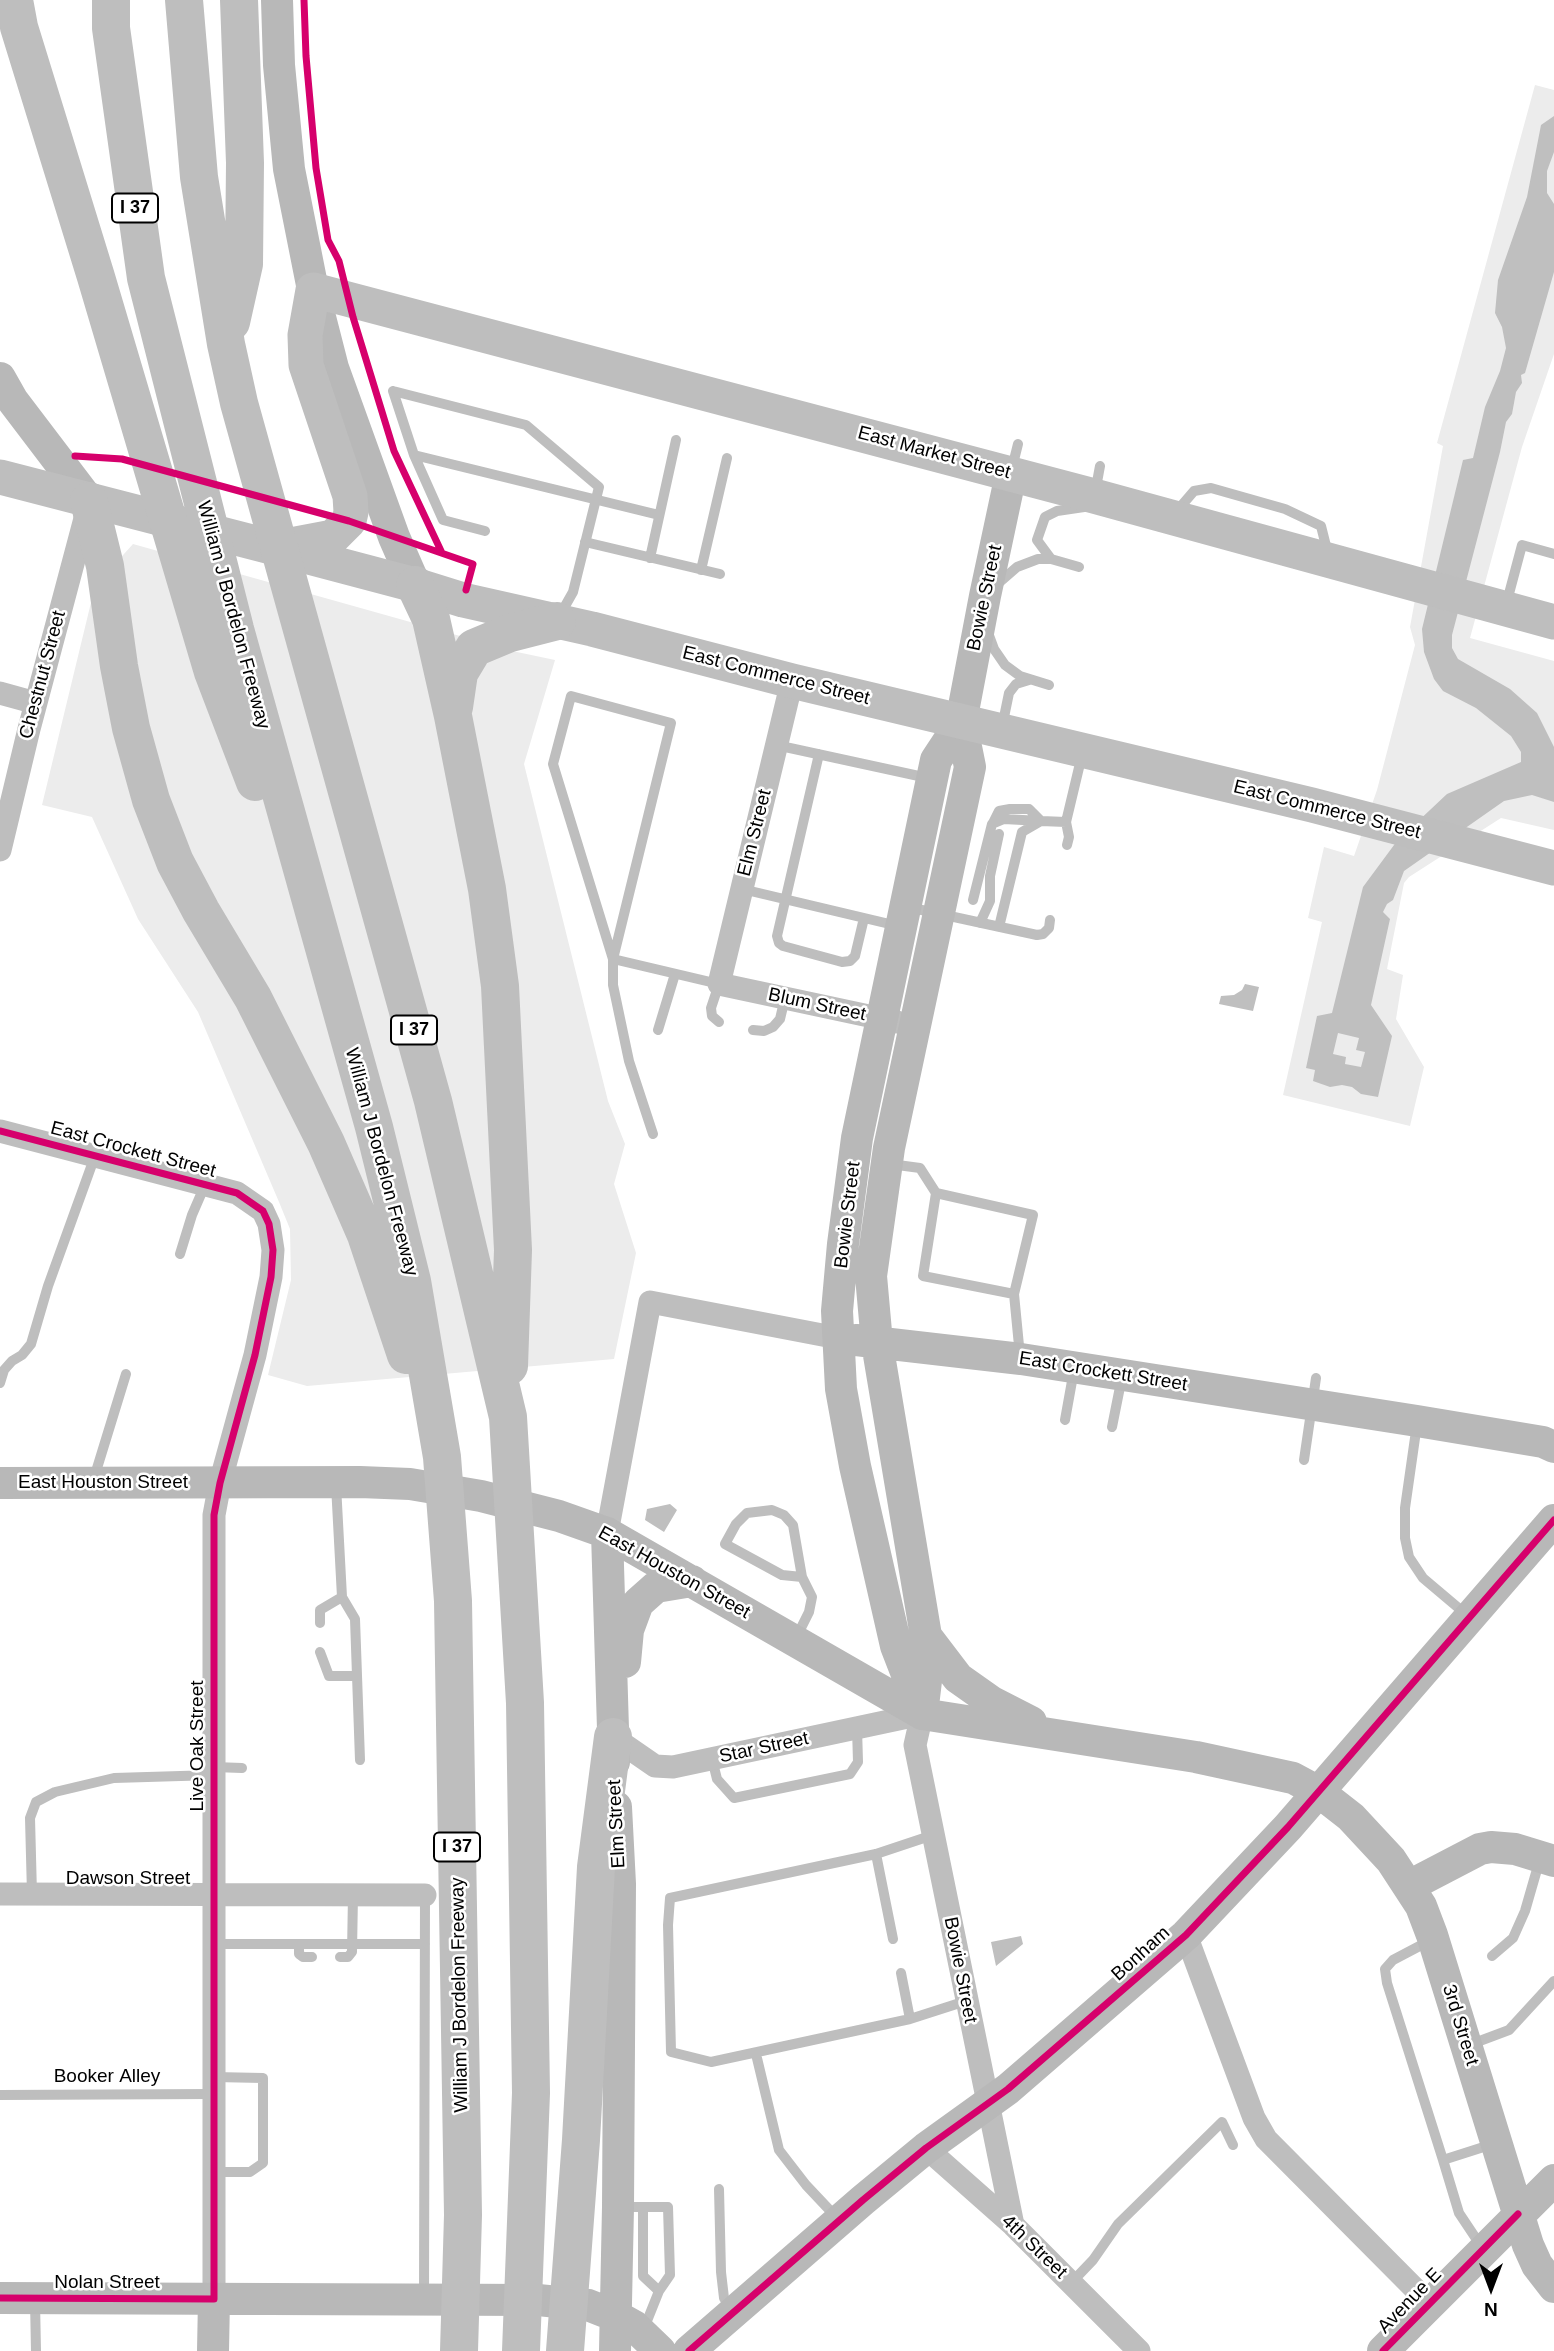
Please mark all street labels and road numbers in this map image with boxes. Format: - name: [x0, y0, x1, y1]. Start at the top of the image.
- road number: I 37: [112, 194, 158, 223]
- street label: East Market Street: [855, 422, 1013, 484]
- street label: William J Bordelon Freeway: [192, 498, 274, 732]
- street label: Bowie Street: [963, 543, 1007, 653]
- street label: Chestnut Street: [15, 608, 71, 742]
- street label: East Commerce Street: [680, 642, 872, 710]
- street label: East Commerce Street: [1231, 776, 1423, 844]
- street label: Elm Street: [733, 787, 777, 879]
- street label: Blum Street: [766, 984, 868, 1026]
- road number: I 37: [391, 1015, 437, 1044]
- street label: William J Bordelon Freeway: [340, 1045, 422, 1279]
- street label: East Crockett Street: [48, 1117, 218, 1183]
- street label: Bowie Street: [830, 1160, 866, 1270]
- street label: East Crockett Street: [1017, 1347, 1189, 1397]
- street label: East Houston Street: [18, 1472, 188, 1494]
- street label: East Houston Street: [594, 1522, 754, 1624]
- street label: Live Oak Street: [187, 1681, 209, 1811]
- street label: Star Street: [717, 1727, 811, 1769]
- street label: Elm Street: [603, 1779, 631, 1869]
- road number: I 37: [434, 1832, 480, 1861]
- street label: Dawson Street: [66, 1868, 190, 1890]
- street label: William J Bordelon Freeway: [447, 1877, 473, 2113]
- street label: Bowie Street: [939, 1915, 981, 2025]
- street label: Bonham: [1107, 1922, 1175, 1986]
- street label: 3rd Street: [1437, 1982, 1483, 2068]
- street label: Booker Alley: [54, 2066, 160, 2088]
- street label: 4th Street: [996, 2210, 1072, 2284]
- street label: Avenue E: [1373, 2264, 1447, 2338]
- street label: Nolan Street: [54, 2272, 160, 2294]

